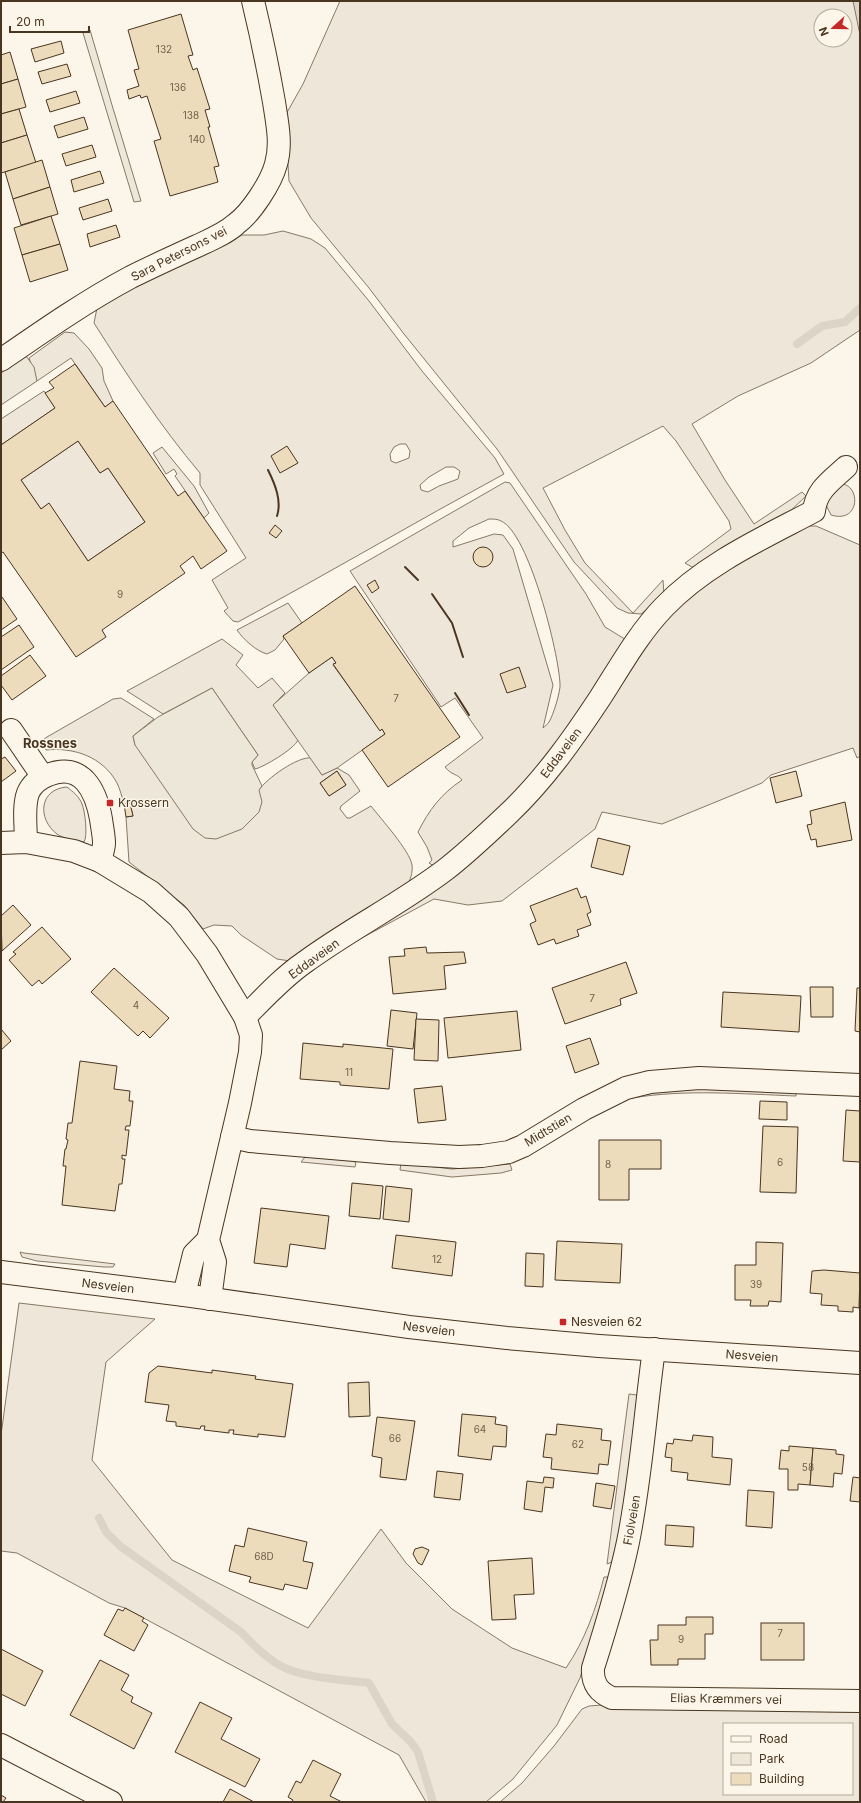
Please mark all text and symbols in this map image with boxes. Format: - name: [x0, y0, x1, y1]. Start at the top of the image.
- scale bar: [10, 8, 89, 34]
- north arrow: [813, 8, 853, 48]
- text: 20 m: [16, 14, 45, 29]
- text: N: [816, 25, 832, 38]
- house number: 132: [156, 43, 172, 55]
- house number: 136: [170, 81, 186, 93]
- house number: 138: [183, 109, 199, 121]
- house number: 140: [189, 133, 205, 145]
- street label: Sara Petersons vei: [128, 223, 229, 284]
- house number: 9: [117, 588, 123, 600]
- house number: 7: [393, 692, 399, 704]
- street label: Eddaveien: [537, 725, 584, 781]
- district label: Rossnes: [23, 735, 77, 751]
- place label: Krossern: [118, 795, 169, 810]
- marker: Krossern: [105, 798, 115, 808]
- street label: Eddaveien: [285, 935, 342, 982]
- house number: 7: [589, 992, 595, 1004]
- house number: 4: [133, 999, 139, 1011]
- house number: 11: [345, 1066, 353, 1078]
- street label: Midtstien: [521, 1110, 574, 1149]
- house number: 6: [777, 1156, 783, 1168]
- house number: 8: [605, 1158, 611, 1170]
- house number: 12: [432, 1253, 442, 1265]
- street label: Nesveien: [81, 1275, 135, 1296]
- house number: 39: [750, 1278, 762, 1290]
- place label: Nesveien 62: [571, 1314, 642, 1329]
- marker: Nesveien 62: [558, 1317, 568, 1327]
- street label: Nesveien: [402, 1318, 456, 1339]
- street label: Nesveien: [725, 1346, 779, 1365]
- house number: 64: [474, 1423, 486, 1435]
- house number: 66: [389, 1432, 401, 1444]
- house number: 62: [572, 1438, 584, 1450]
- house number: 58: [802, 1461, 814, 1473]
- street label: Fiolveien: [620, 1494, 643, 1546]
- house number: 68D: [254, 1550, 274, 1562]
- house number: 7: [777, 1627, 783, 1639]
- house number: 9: [678, 1633, 684, 1645]
- street label: Elias Kræmmers vei: [670, 1690, 782, 1707]
- legend: [723, 1723, 853, 1795]
- text: Road: [759, 1731, 788, 1746]
- text: Park: [759, 1751, 785, 1766]
- text: Building: [759, 1771, 804, 1786]

